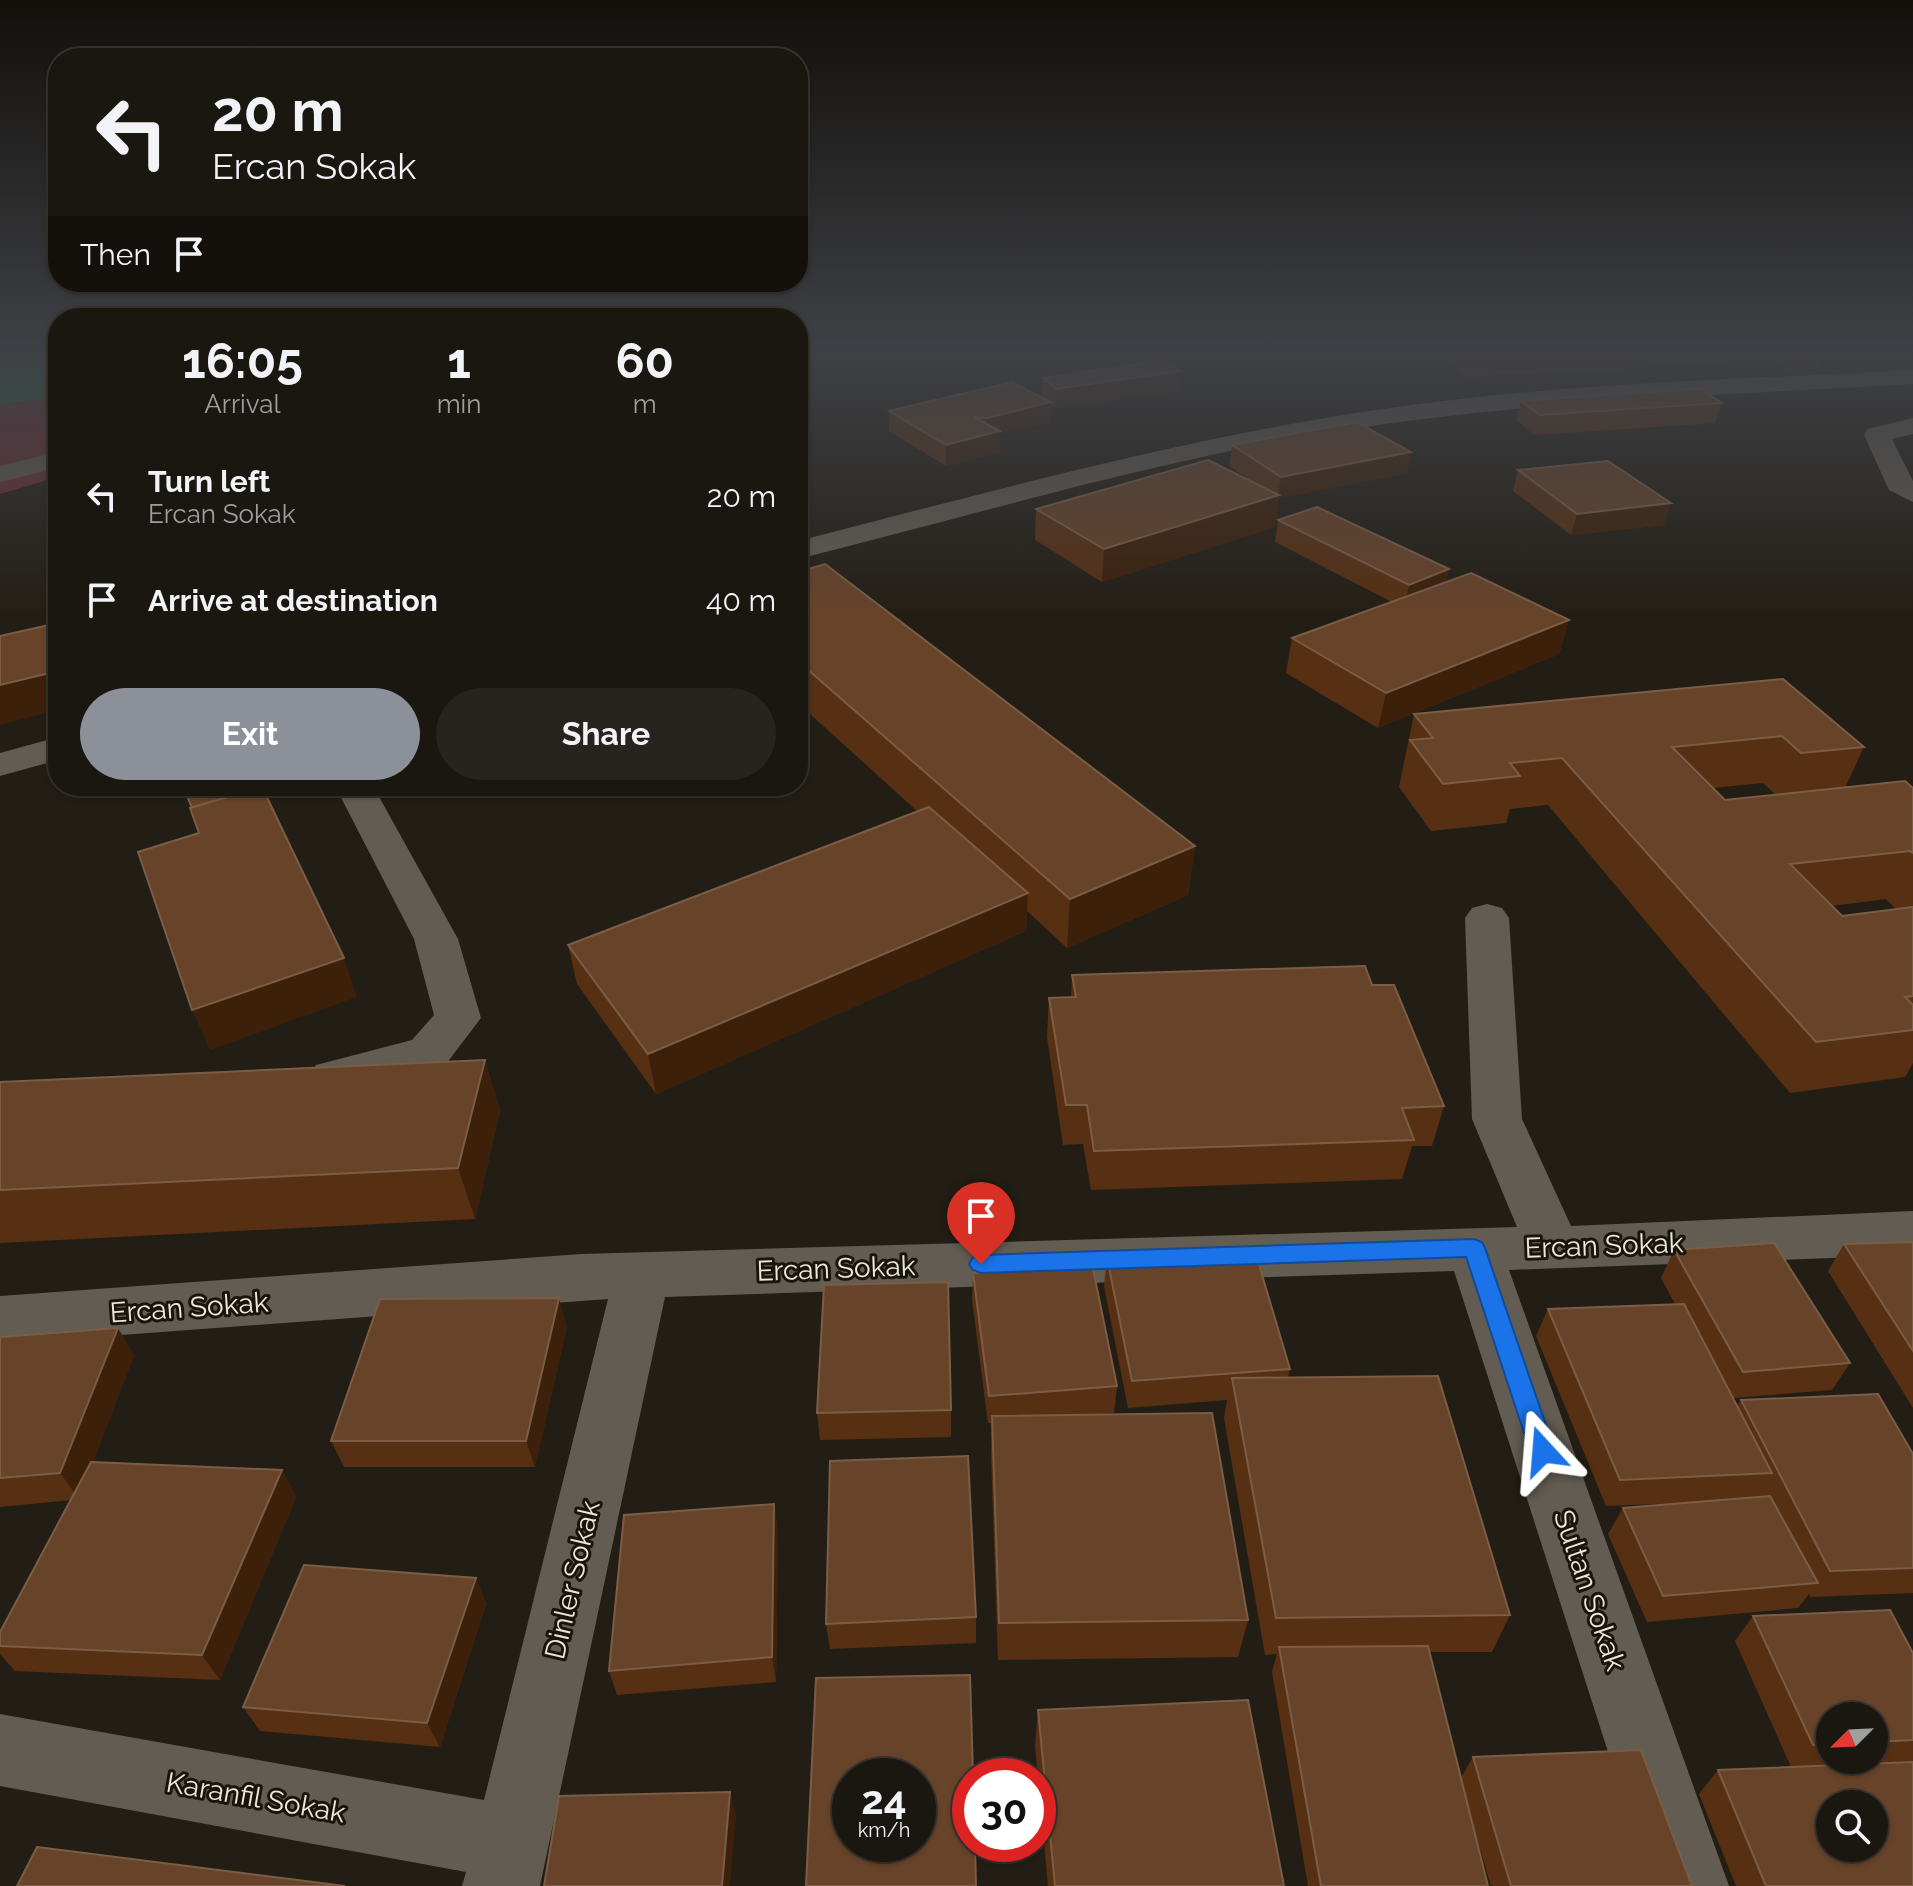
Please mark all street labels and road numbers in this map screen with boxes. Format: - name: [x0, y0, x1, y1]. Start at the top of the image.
- street label: Ercan Sokak: [1524, 1226, 1684, 1265]
- street label: Ercan Sokak: [756, 1249, 916, 1288]
- street label: Ercan Sokak: [109, 1285, 270, 1330]
- street label: Dinler Sokak: [538, 1498, 607, 1662]
- street label: Sultan Sokak: [1547, 1505, 1633, 1675]
- street label: Karanfil Sokak: [164, 1766, 348, 1829]

